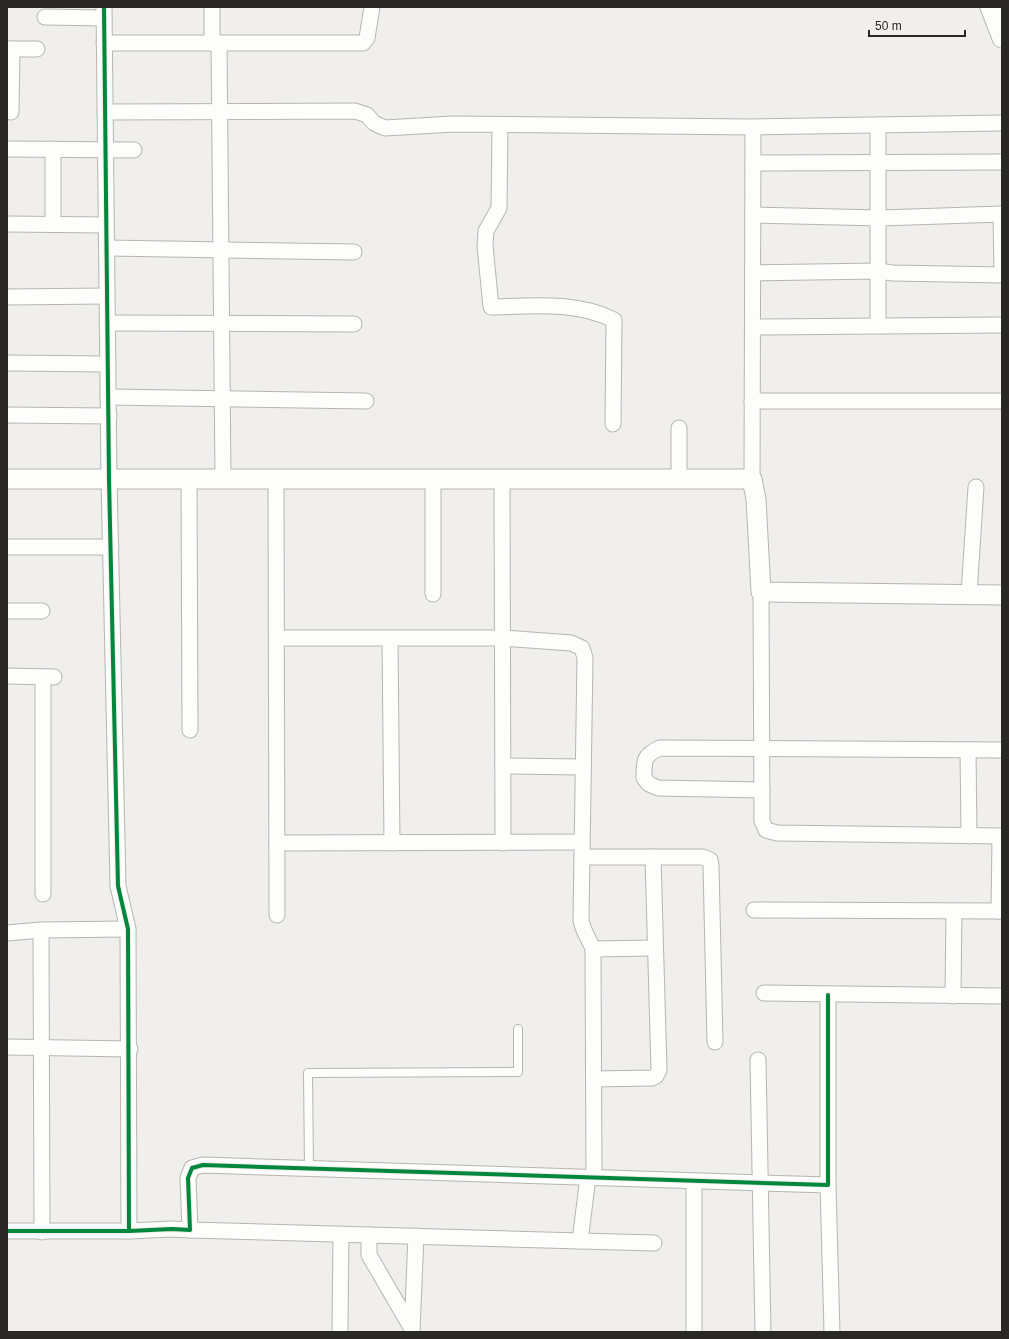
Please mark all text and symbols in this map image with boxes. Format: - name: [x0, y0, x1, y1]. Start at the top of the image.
- scale bar: [869, 12, 965, 38]
- text: 50 m: [875, 19, 902, 33]

